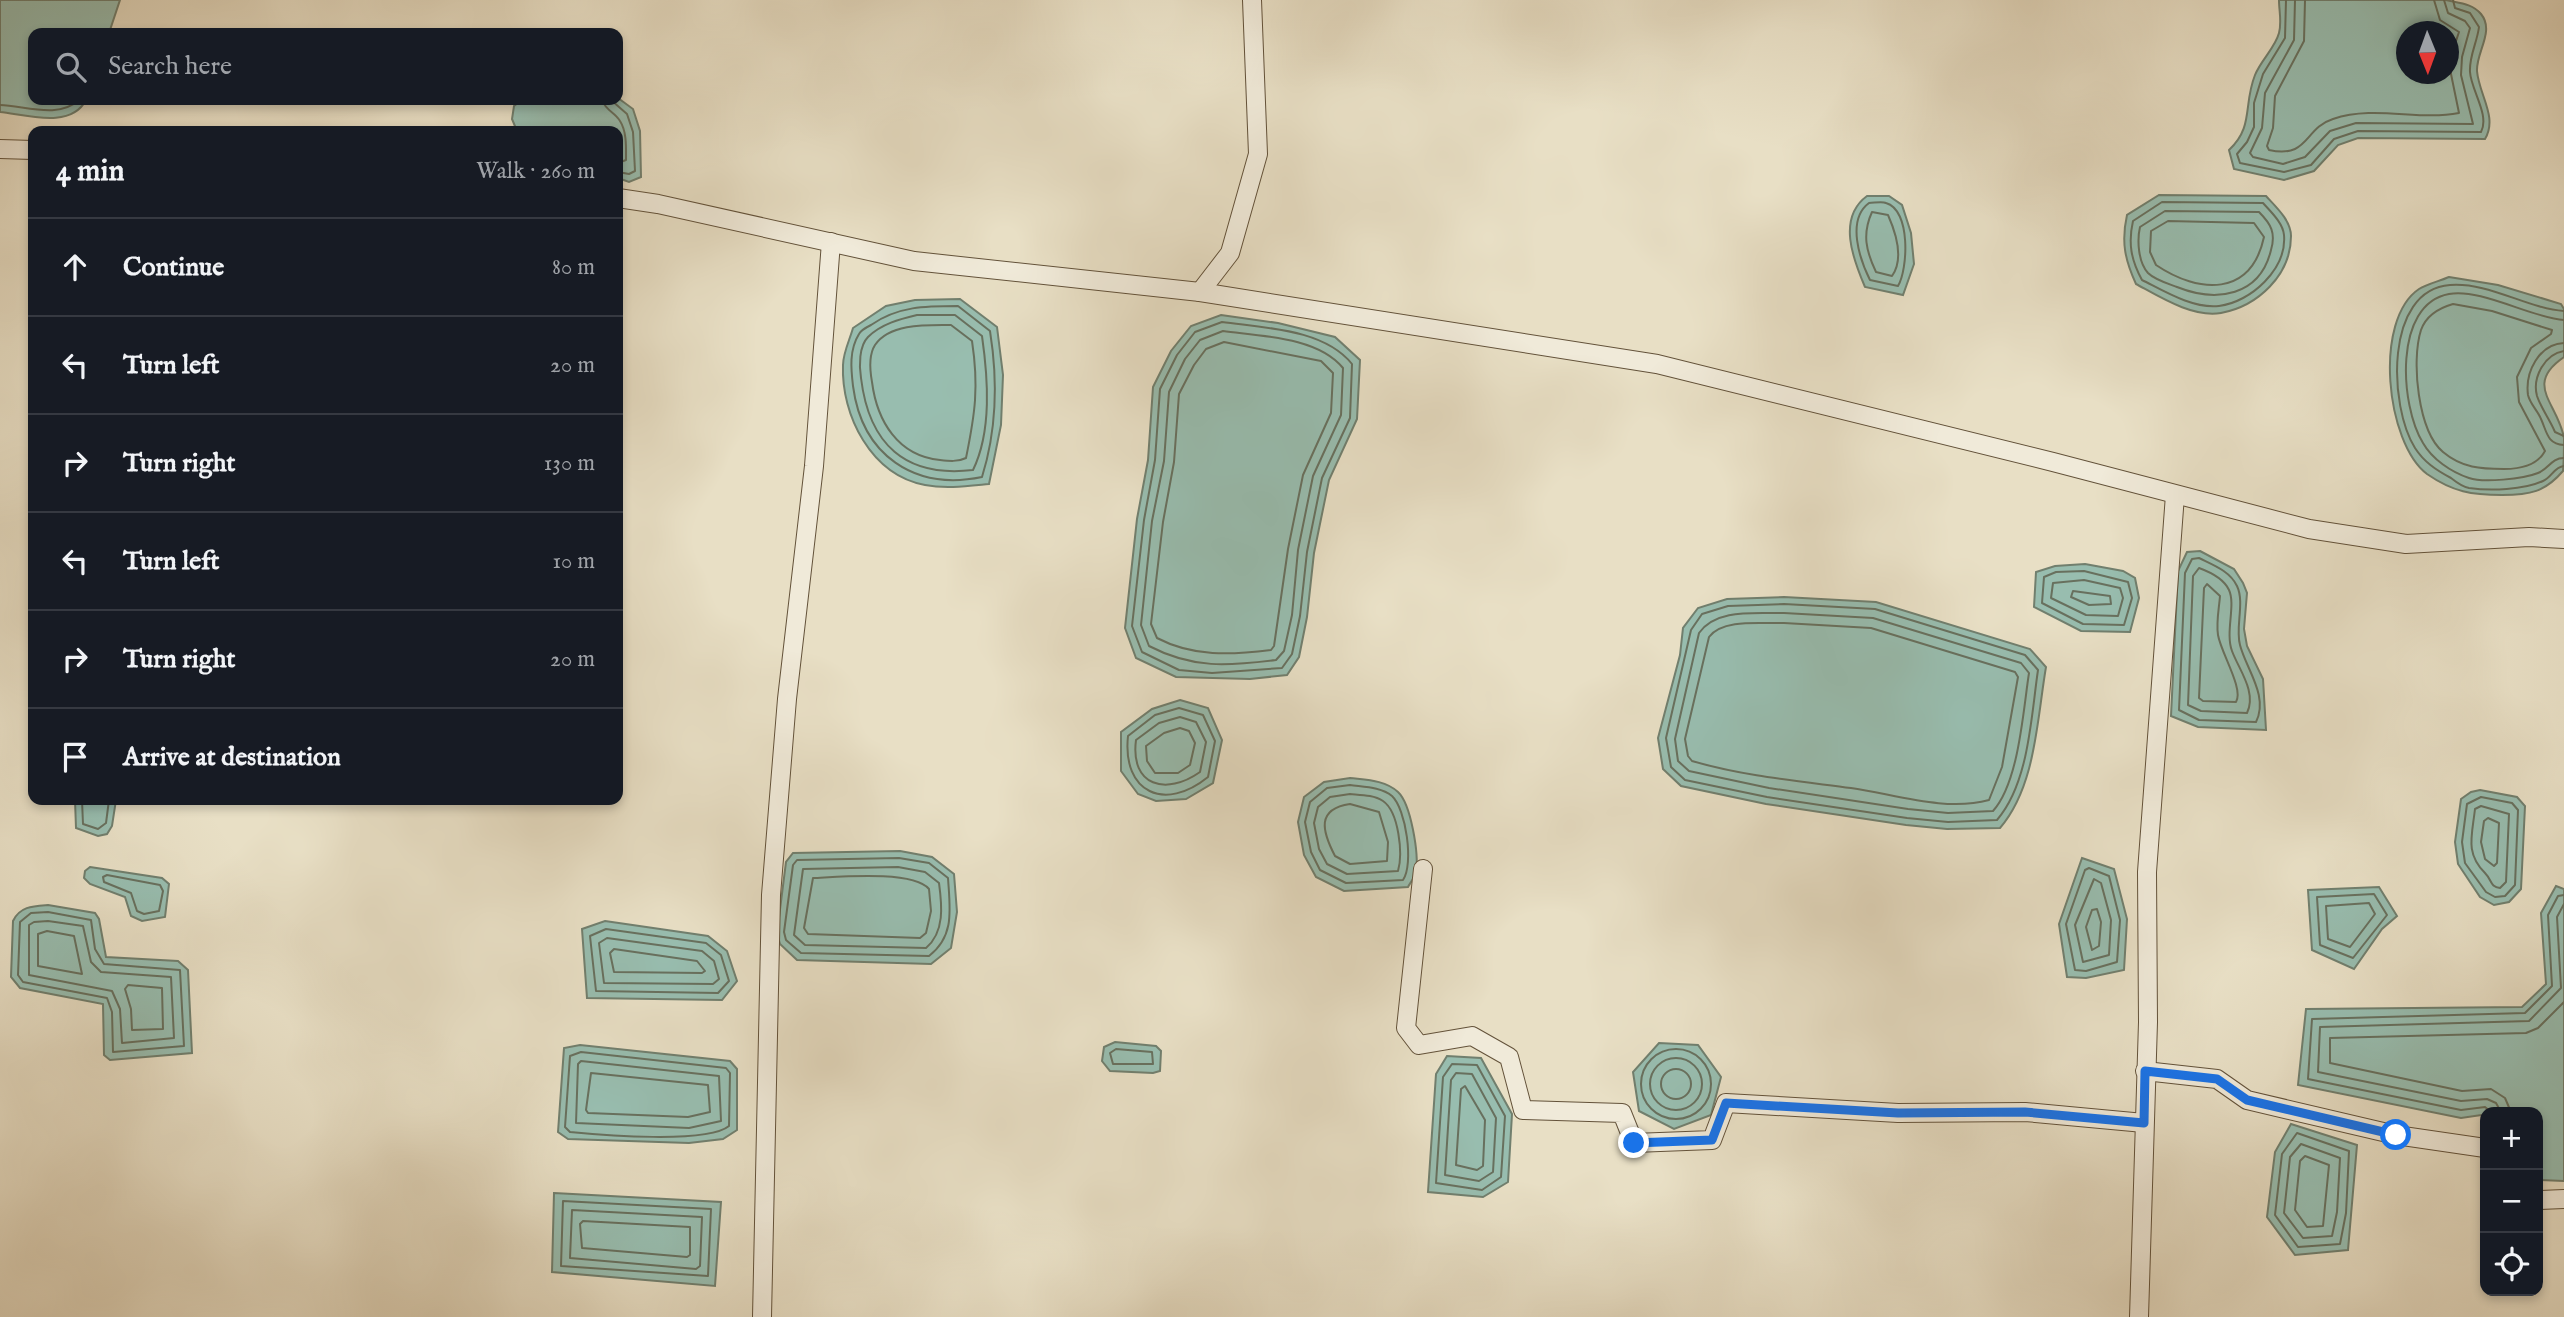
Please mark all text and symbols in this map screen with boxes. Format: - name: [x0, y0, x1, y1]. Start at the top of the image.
- north arrow: [2396, 21, 2459, 84]
- search box: [28, 28, 623, 105]
- icon: search: [52, 48, 90, 86]
- text: Search here: [108, 50, 232, 83]
- text: 4 min: [56, 153, 124, 191]
- text: Walk · 260 m: [476, 157, 595, 186]
- icon: ahead: [56, 248, 94, 286]
- text: Continue: [123, 251, 224, 284]
- text: 80 m: [552, 253, 595, 282]
- icon: left: [56, 346, 94, 384]
- text: Turn left: [123, 349, 220, 382]
- text: 20 m: [550, 351, 595, 380]
- icon: right: [56, 444, 94, 482]
- text: Turn right: [123, 447, 236, 480]
- text: 130 m: [544, 449, 595, 478]
- icon: left: [56, 542, 94, 580]
- text: Turn left: [123, 545, 220, 578]
- text: 10 m: [552, 547, 595, 576]
- icon: right: [56, 640, 94, 678]
- text: Turn right: [123, 643, 236, 676]
- text: 20 m: [550, 645, 595, 674]
- icon: arrive: [56, 738, 94, 776]
- text: Arrive at destination: [123, 741, 341, 774]
- map controls: [2480, 1107, 2543, 1296]
- button: +: [2480, 1107, 2543, 1170]
- route start: [2380, 1119, 2411, 1150]
- route end: [1618, 1127, 1649, 1158]
- button: −: [2480, 1170, 2543, 1233]
- button: locate: [2480, 1233, 2543, 1296]

